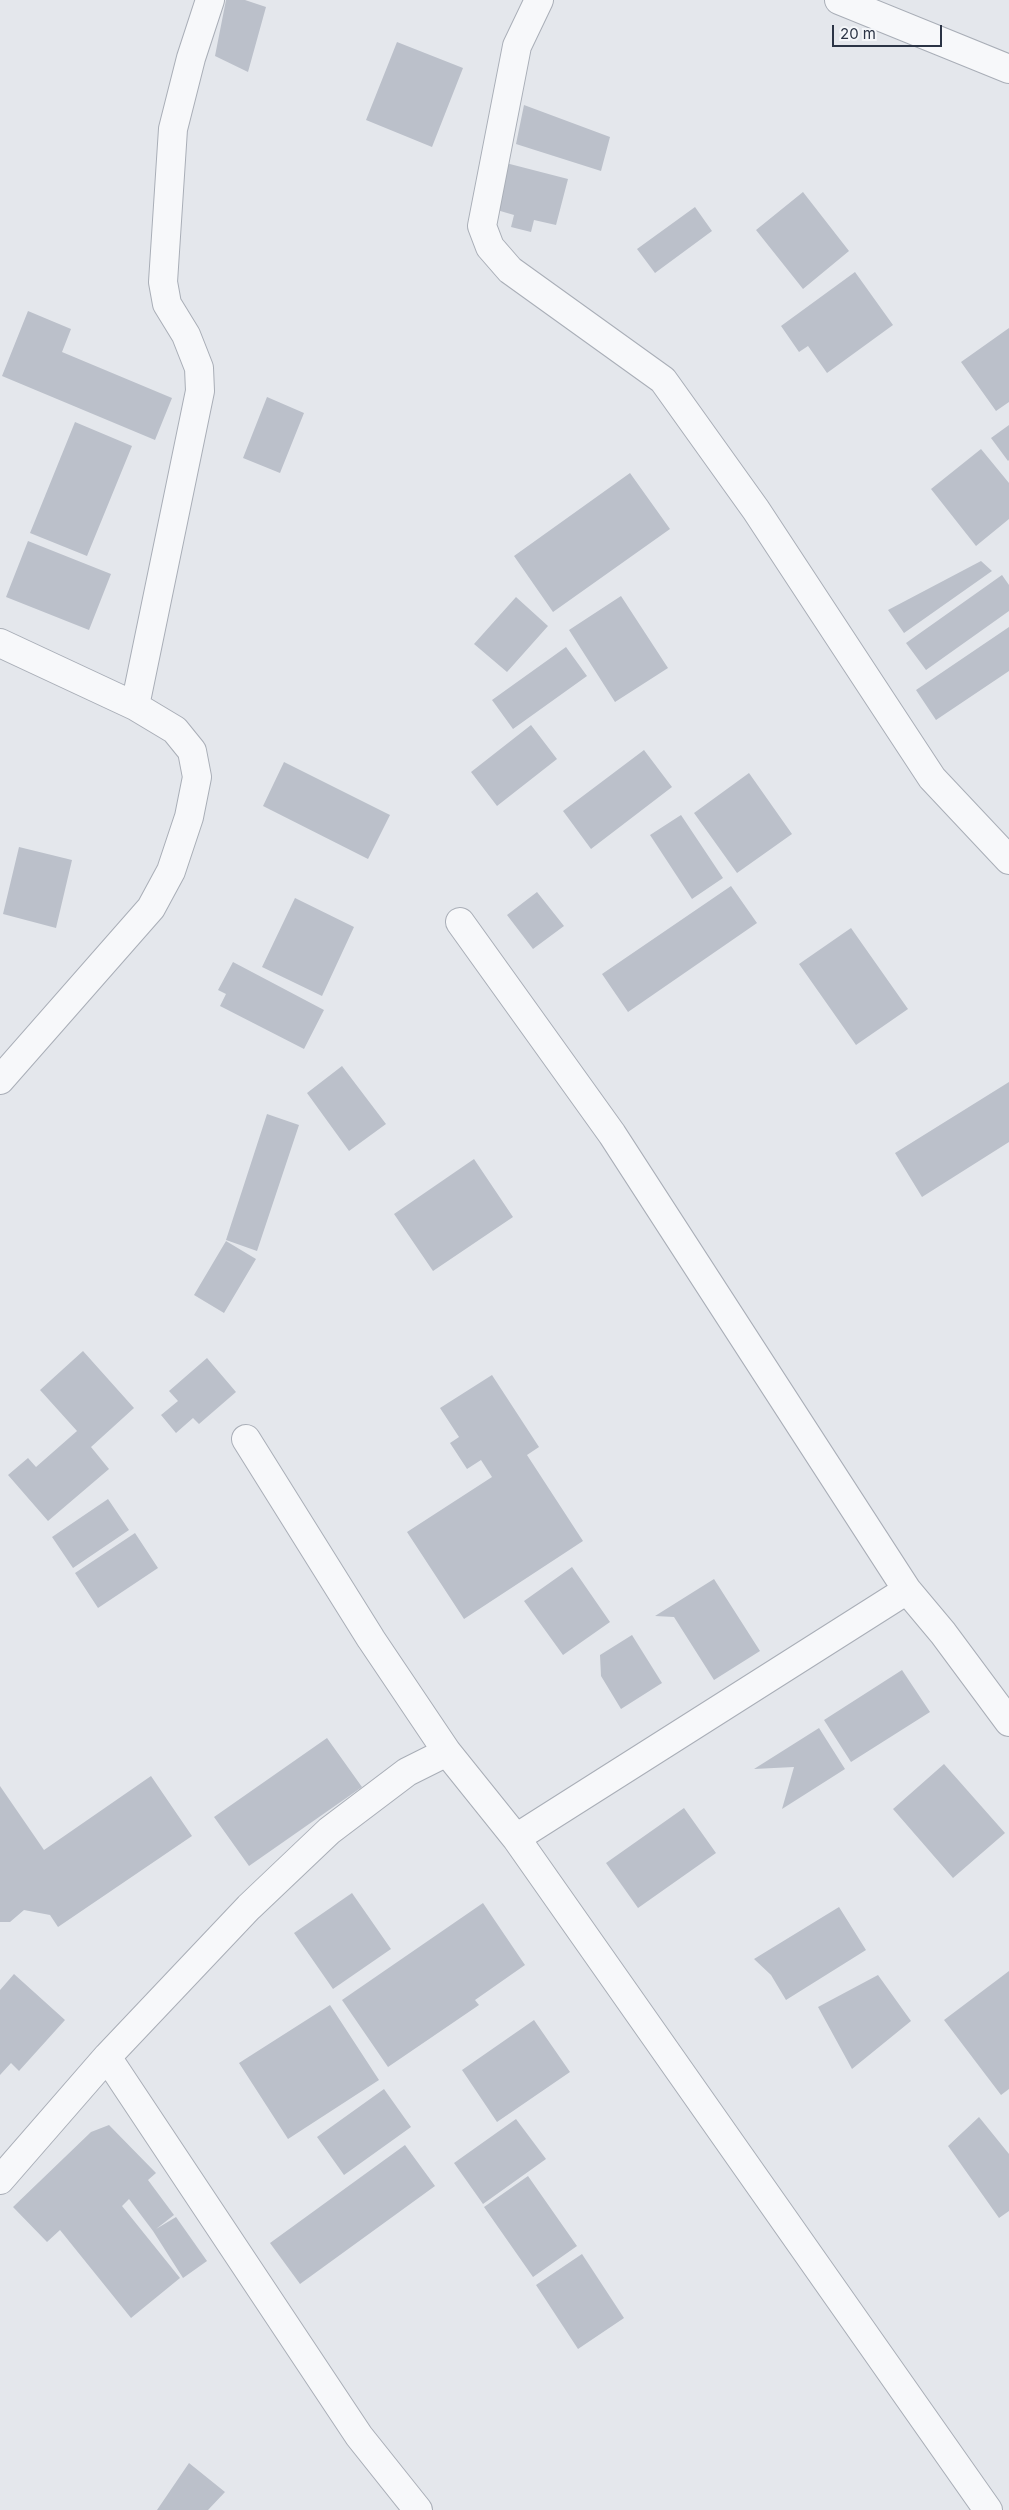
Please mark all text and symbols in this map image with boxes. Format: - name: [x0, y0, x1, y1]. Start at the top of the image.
- scale bar: [834, 15, 944, 47]
- text: 20 m: [840, 24, 876, 43]

